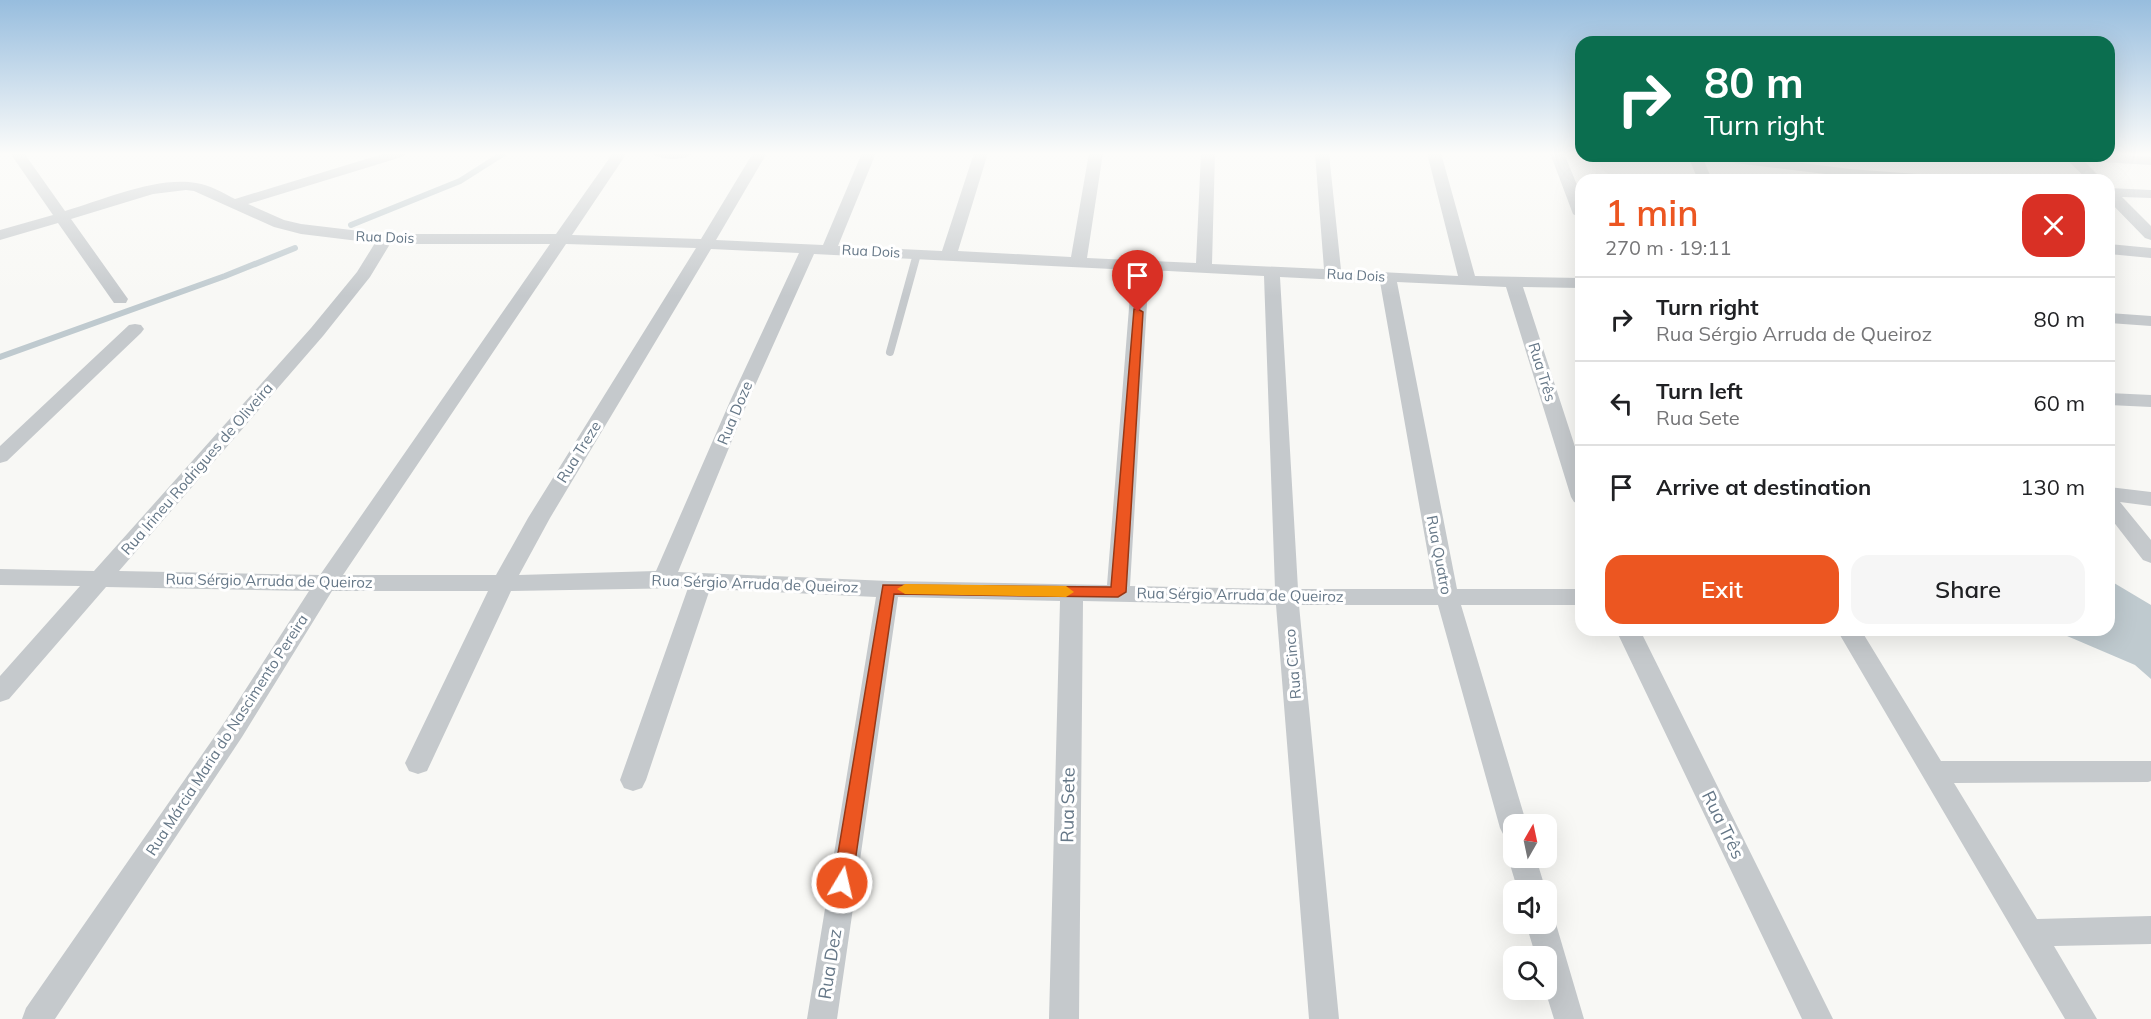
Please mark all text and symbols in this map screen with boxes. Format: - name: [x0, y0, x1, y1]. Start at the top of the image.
- text: 80 m: [1704, 56, 1804, 109]
- icon: right: [1605, 60, 1683, 138]
- text: Turn right: [1704, 108, 1824, 142]
- text: 1 min: [1605, 190, 1699, 235]
- button: close: [2022, 194, 2085, 257]
- street label: Rua Dois: [355, 227, 415, 247]
- text: 270 m · 19:11: [1605, 235, 1731, 260]
- street label: Rua Dois: [841, 240, 901, 262]
- pin: [1112, 250, 1163, 312]
- icon: arrive: [1121, 259, 1154, 292]
- street label: Rua Dois: [1326, 264, 1386, 286]
- text: Turn right: [1656, 293, 1759, 321]
- icon: right: [1605, 303, 1638, 336]
- text: 80 m: [2034, 305, 2085, 333]
- text: Rua Sérgio Arruda de Queiroz: [1656, 321, 1932, 346]
- street label: Rua Três: [1525, 340, 1560, 404]
- text: Turn left: [1656, 377, 1743, 405]
- street label: Rua Doze: [713, 378, 756, 448]
- street label: Rua Irineu Rodrigues de Oliveira: [117, 379, 277, 559]
- icon: left: [1605, 387, 1638, 420]
- text: 60 m: [2034, 389, 2085, 417]
- text: Rua Sete: [1656, 405, 1740, 430]
- street label: Rua Treze: [552, 417, 605, 486]
- icon: arrive: [1605, 471, 1638, 504]
- text: Arrive at destination: [1656, 473, 1871, 501]
- text: 130 m: [2020, 473, 2085, 501]
- street label: Rua Quatro: [1422, 514, 1456, 596]
- button: Exit: [1605, 555, 1839, 624]
- button: Share: [1851, 555, 2085, 624]
- street label: Rua Sérgio Arruda de Queiroz: [165, 569, 373, 592]
- street label: Rua Sérgio Arruda de Queiroz: [651, 570, 859, 597]
- street label: Rua Sérgio Arruda de Queiroz: [1136, 583, 1344, 606]
- street label: Rua Márcia Maria do Nascimento Pereira: [141, 611, 312, 859]
- street label: Rua Cinco: [1280, 628, 1305, 700]
- street label: Rua Sete: [1055, 767, 1080, 843]
- street label: Rua Três: [1697, 787, 1750, 863]
- north arrow: [1503, 814, 1557, 868]
- map controls: [1503, 814, 1557, 1000]
- position arrow: [810, 851, 874, 915]
- button: sound: [1503, 880, 1557, 934]
- street label: Rua Dez: [813, 927, 846, 1001]
- button: search: [1503, 946, 1557, 1000]

